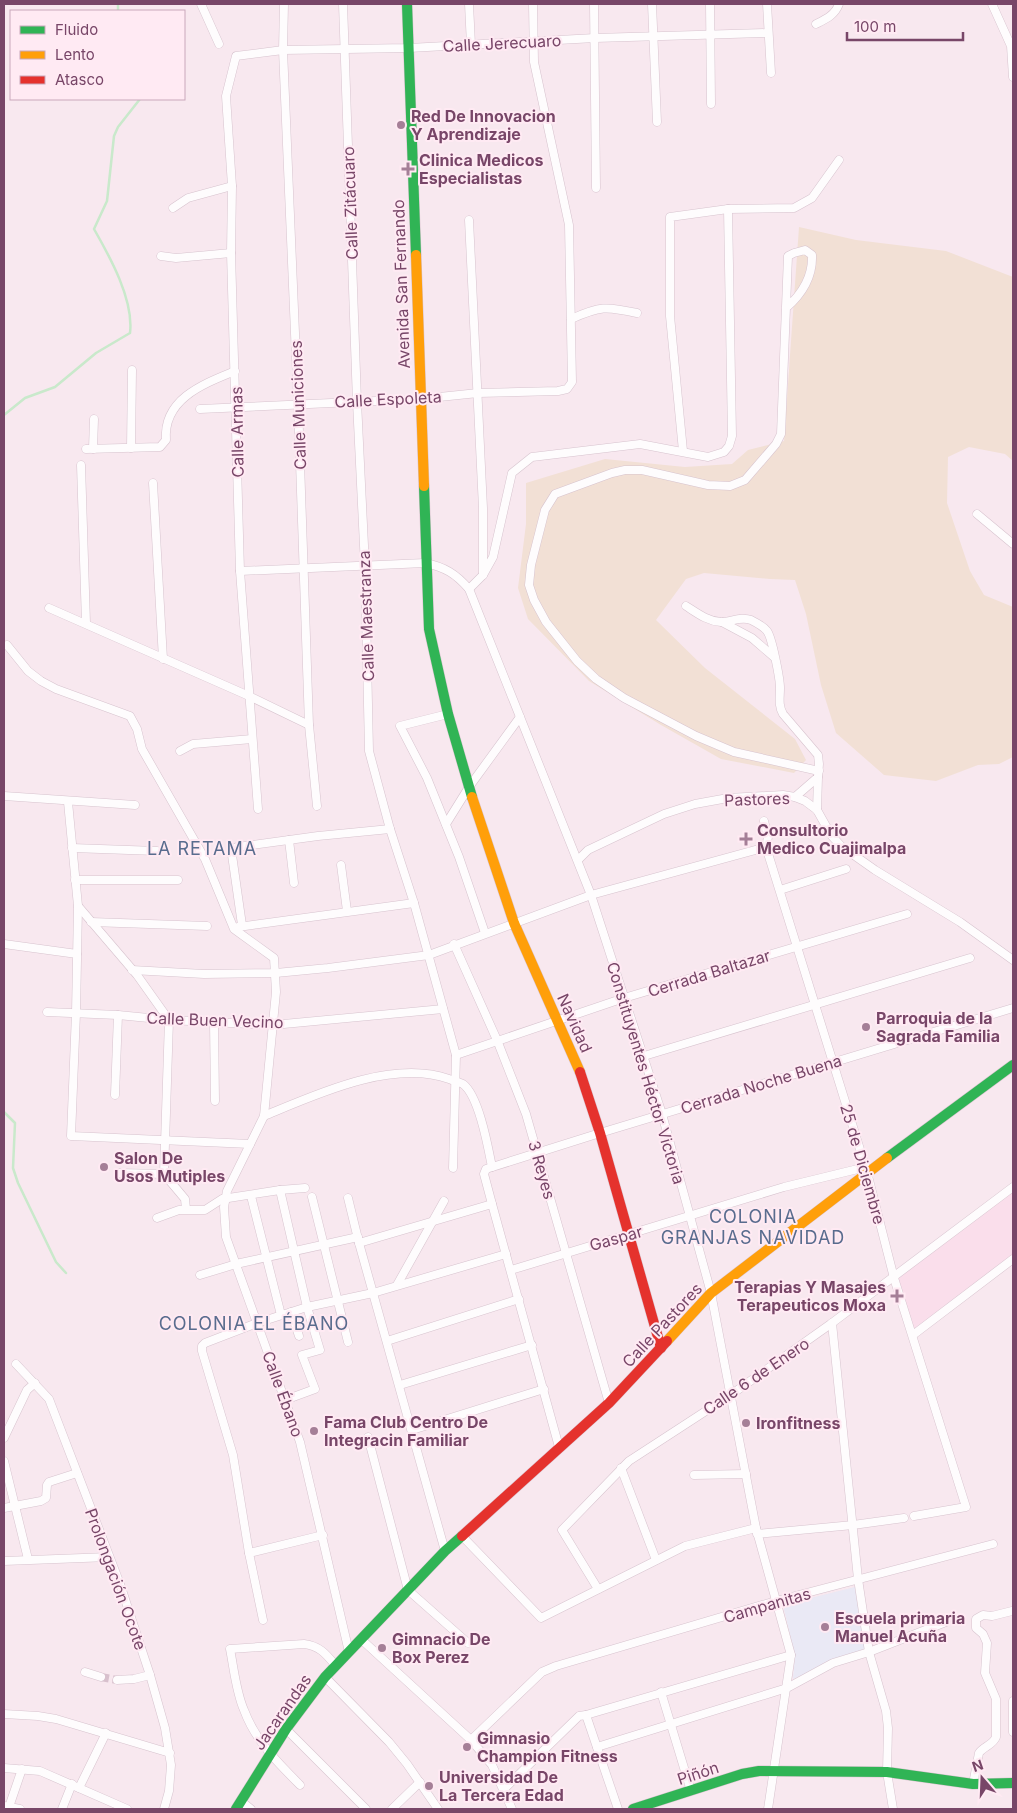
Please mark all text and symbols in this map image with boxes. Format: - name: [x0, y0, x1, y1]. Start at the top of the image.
- legend: [10, 10, 185, 100]
- scale bar: [847, 10, 963, 42]
- text: 100 m: [854, 17, 896, 36]
- text: Fluido: [55, 20, 98, 39]
- street label: Calle Jerecuaro: [442, 30, 562, 56]
- text: Lento: [55, 45, 95, 64]
- text: Atasco: [55, 70, 104, 89]
- place label: Red De Innovacion Y Aprendizaje: [411, 106, 556, 144]
- marker: Red De Innovacion Y Aprendizaje: [395, 119, 407, 131]
- street label: Calle Zitácuaro: [338, 146, 362, 260]
- place label: Clinica Medicos Especialistas: [419, 150, 544, 188]
- marker: Clinica Medicos Especialistas: [401, 162, 415, 176]
- street label: Avenida San Fernando: [388, 199, 414, 369]
- street label: Calle Municiones: [286, 340, 310, 470]
- street label: Calle Armas: [226, 386, 248, 478]
- street label: Calle Espoleta: [334, 386, 442, 412]
- street label: Calle Maestranza: [354, 550, 378, 682]
- street label: Pastores: [724, 788, 790, 810]
- place label: Consultorio Medico Cuajimalpa: [757, 820, 906, 858]
- marker: Consultorio Medico Cuajimalpa: [739, 832, 753, 846]
- district label: LA RETAMA: [147, 838, 257, 859]
- street label: Cerrada Baltazar: [645, 945, 773, 1001]
- street label: Constituyentes Héctor Victoria: [603, 960, 689, 1186]
- street label: Navidad: [553, 990, 597, 1056]
- street label: Calle Buen Vecino: [146, 1008, 284, 1032]
- place label: Parroquia de la Sagrada Familia: [876, 1008, 1000, 1046]
- marker: Parroquia de la Sagrada Familia: [860, 1021, 872, 1033]
- street label: Cerrada Noche Buena: [678, 1050, 844, 1118]
- street label: 25 de Diciembre: [836, 1102, 890, 1226]
- street label: 3 Reyes: [524, 1138, 560, 1202]
- place label: Salon De Usos Mutiples: [114, 1148, 225, 1186]
- marker: Salon De Usos Mutiples: [98, 1161, 110, 1173]
- district label: COLONIA GRANJAS NAVIDAD: [661, 1206, 845, 1248]
- street label: Gaspar: [587, 1221, 645, 1255]
- place label: Terapias Y Masajes Terapeuticos Moxa: [734, 1277, 886, 1315]
- street label: Calle Pastores: [618, 1279, 706, 1371]
- marker: Terapias Y Masajes Terapeuticos Moxa: [890, 1289, 904, 1303]
- district label: COLONIA EL ÉBANO: [159, 1312, 349, 1334]
- street label: Calle 6 de Enero: [699, 1333, 813, 1419]
- street label: Calle Ébano: [258, 1348, 308, 1440]
- place label: Fama Club Centro De Integracin Familiar: [324, 1412, 488, 1450]
- place label: Ironfitness: [756, 1413, 841, 1433]
- marker: Ironfitness: [740, 1417, 752, 1429]
- marker: Fama Club Centro De Integracin Familiar: [308, 1425, 320, 1437]
- street label: Prolongación Ocote: [81, 1505, 151, 1653]
- street label: Campanitas: [721, 1583, 813, 1627]
- place label: Escuela primaria Manuel Acuña: [835, 1608, 965, 1646]
- marker: Escuela primaria Manuel Acuña: [819, 1621, 831, 1633]
- place label: Gimnacio De Box Perez: [392, 1629, 491, 1667]
- marker: Gimnacio De Box Perez: [376, 1642, 388, 1654]
- street label: Jacarandas: [249, 1670, 315, 1754]
- place label: Gimnasio Champion Fitness: [477, 1728, 618, 1766]
- marker: Gimnasio Champion Fitness: [461, 1741, 473, 1753]
- north arrow: [957, 1753, 1007, 1803]
- text: N: [970, 1755, 985, 1775]
- street label: Piñón: [675, 1757, 721, 1789]
- place label: Universidad De La Tercera Edad: [439, 1767, 564, 1805]
- marker: Universidad De La Tercera Edad: [423, 1780, 435, 1792]

